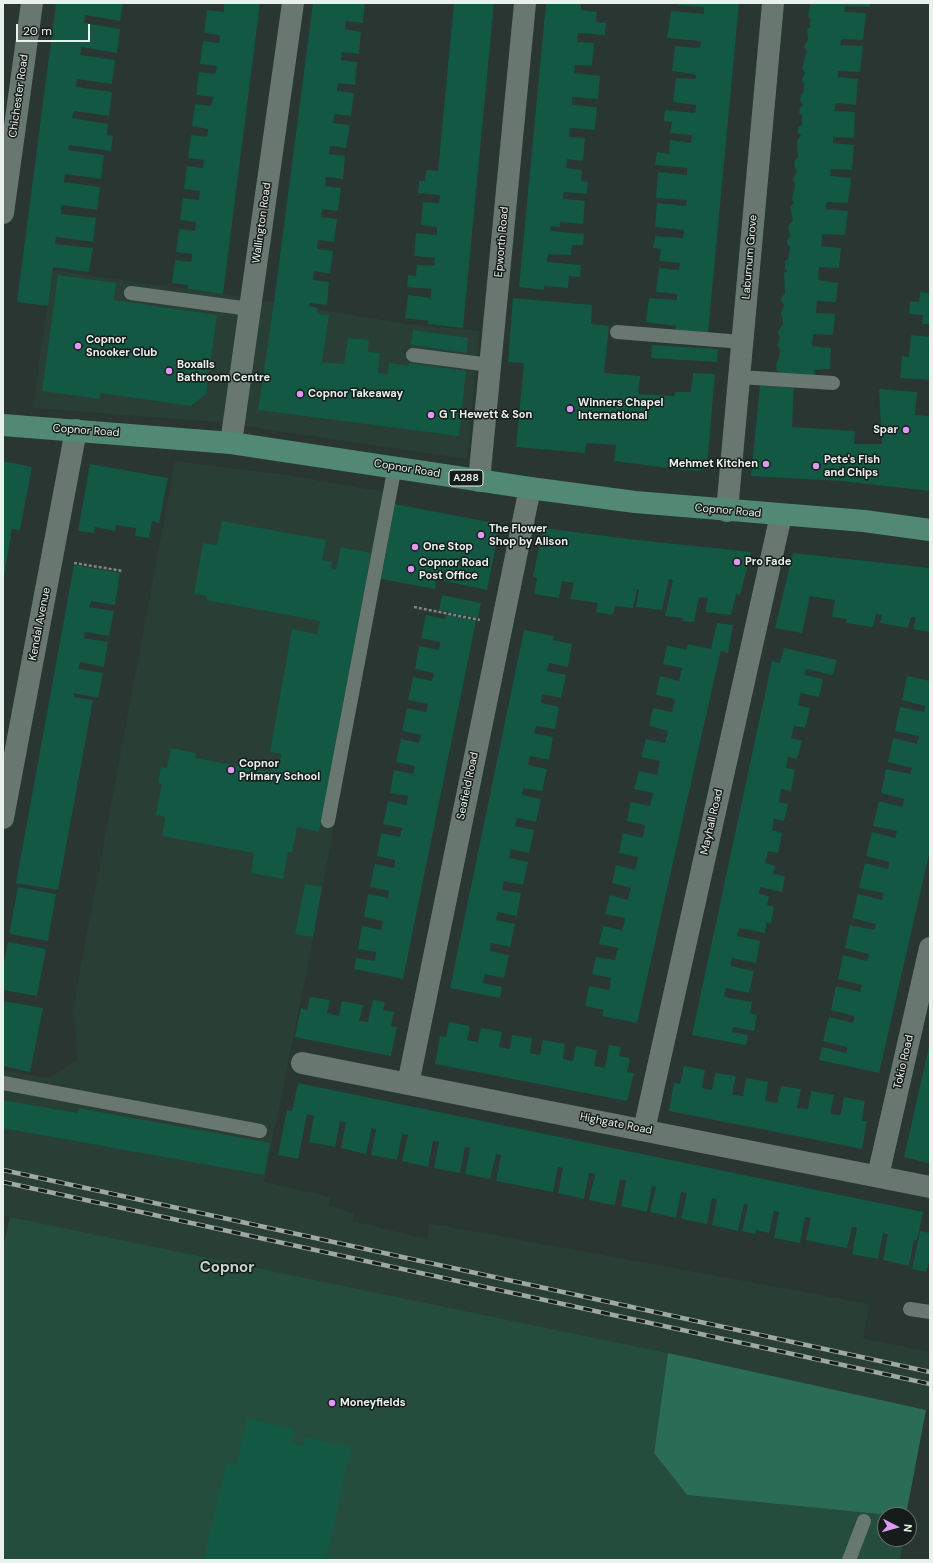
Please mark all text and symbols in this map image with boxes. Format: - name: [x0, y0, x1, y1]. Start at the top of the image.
- scale bar: [18, 16, 92, 42]
- text: 20 m: [23, 23, 52, 39]
- street label: Chichester Road: [7, 53, 31, 139]
- street label: Wallington Road: [250, 182, 274, 264]
- street label: Epworth Road: [492, 206, 512, 278]
- street label: Laburnum Grove: [740, 214, 760, 300]
- place label: Copnor Snooker Club: [86, 333, 157, 359]
- marker: Copnor Snooker Club: [73, 341, 83, 351]
- place label: Boxalls Bathroom Centre: [177, 358, 270, 384]
- marker: Boxalls Bathroom Centre: [164, 366, 174, 376]
- place label: Copnor Takeaway: [308, 387, 403, 401]
- marker: Copnor Takeaway: [295, 389, 305, 399]
- place label: Winners Chapel International: [578, 396, 663, 422]
- marker: Winners Chapel International: [565, 404, 575, 414]
- place label: G T Hewett & Son: [439, 408, 532, 422]
- marker: G T Hewett & Son: [426, 410, 436, 420]
- street label: Copnor Road: [52, 422, 120, 440]
- place label: Spar: [873, 423, 898, 437]
- marker: Spar: [901, 425, 911, 435]
- place label: Pete's Fish and Chips: [824, 453, 880, 479]
- street label: Copnor Road: [373, 457, 441, 481]
- place label: Mehmet Kitchen: [669, 457, 758, 471]
- marker: Mehmet Kitchen: [761, 459, 771, 469]
- marker: Pete's Fish and Chips: [811, 461, 821, 471]
- road number: A288: [449, 470, 483, 486]
- street label: Copnor Road: [694, 502, 762, 520]
- place label: The Flower Shop by Alison: [489, 522, 568, 548]
- marker: The Flower Shop by Alison: [476, 530, 486, 540]
- place label: One Stop: [423, 540, 473, 554]
- marker: One Stop: [410, 542, 420, 552]
- place label: Pro Fade: [745, 555, 791, 569]
- place label: Copnor Road Post Office: [419, 556, 489, 582]
- marker: Pro Fade: [732, 557, 742, 567]
- marker: Copnor Road Post Office: [406, 564, 416, 574]
- street label: Kendal Avenue: [26, 586, 54, 662]
- street label: Seafield Road: [454, 751, 482, 821]
- place label: Copnor Primary School: [239, 757, 320, 783]
- marker: Copnor Primary School: [226, 765, 236, 775]
- street label: Mayhall Road: [698, 788, 726, 856]
- street label: Tokio Road: [891, 1034, 917, 1090]
- street label: Highgate Road: [579, 1111, 653, 1137]
- district label: Copnor: [200, 1259, 254, 1277]
- place label: Moneyfields: [340, 1396, 406, 1410]
- marker: Moneyfields: [327, 1398, 337, 1408]
- north arrow: [877, 1507, 917, 1547]
- text: N: [901, 1523, 915, 1533]

